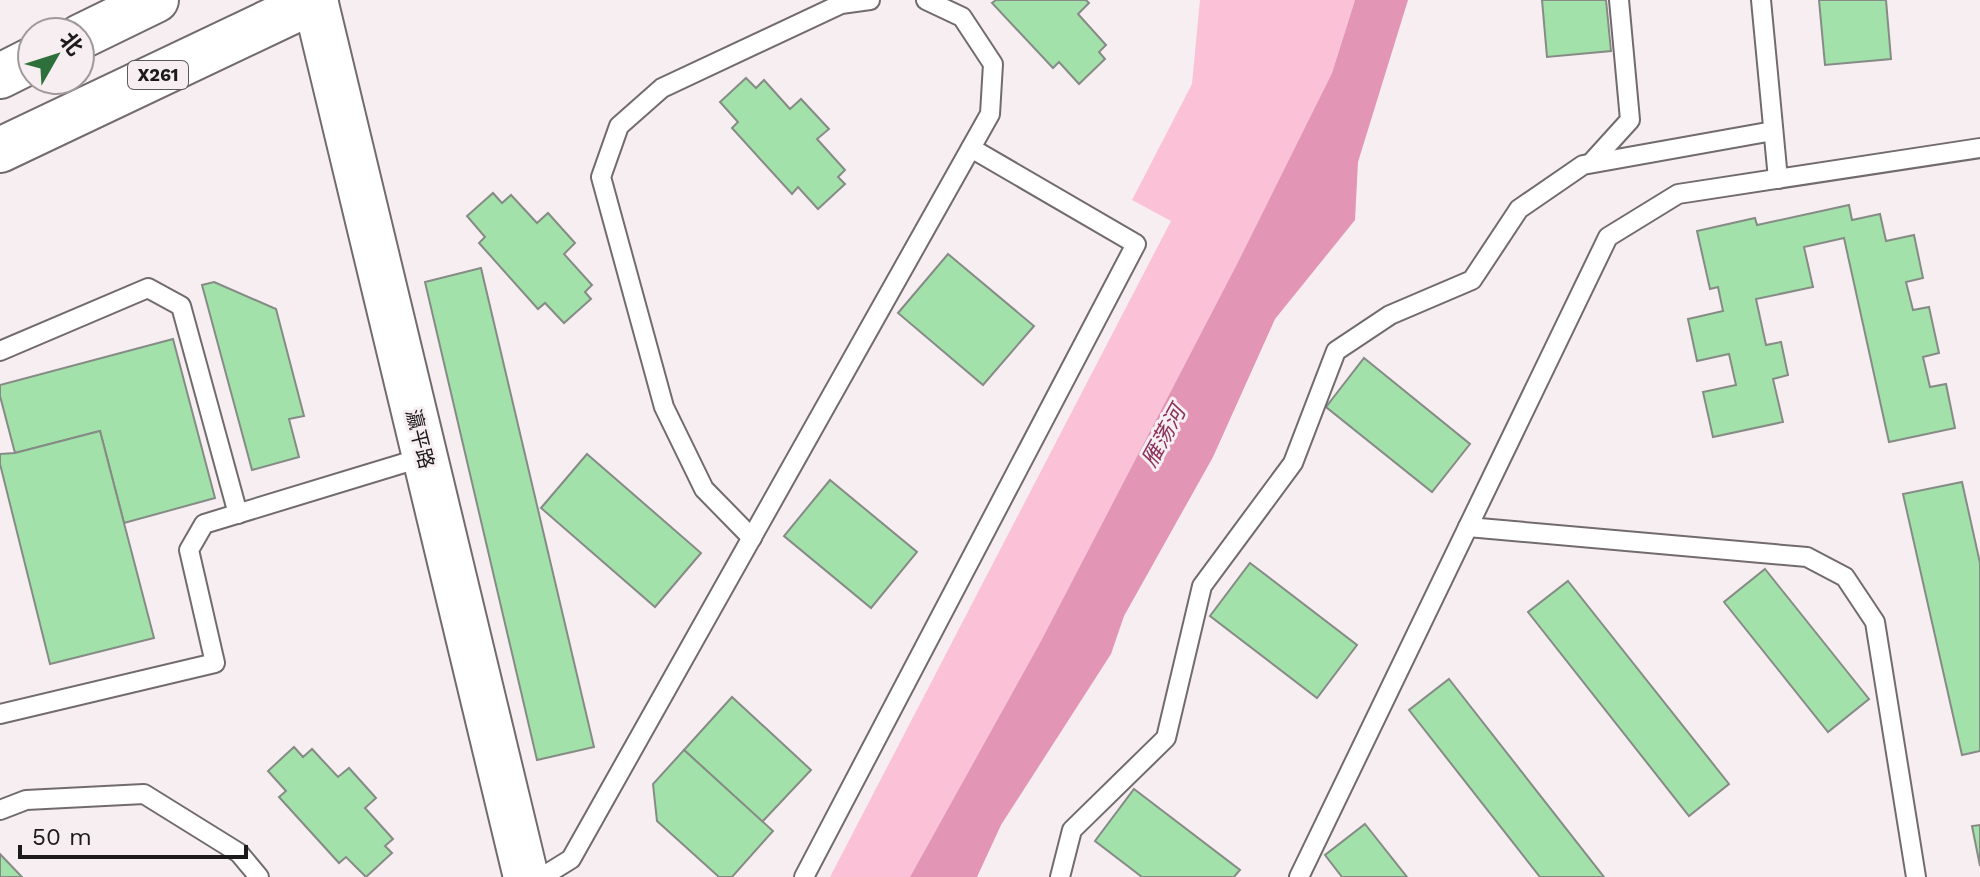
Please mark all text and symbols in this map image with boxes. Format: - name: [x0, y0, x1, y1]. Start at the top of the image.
- north arrow: [16, 16, 96, 96]
- text: 北: [55, 27, 88, 60]
- road number: X261: [128, 61, 188, 89]
- water label: 雁荡河: [1137, 398, 1192, 471]
- street label: 瀛平路: [401, 407, 439, 471]
- scale bar: [20, 809, 246, 859]
- text: 50 m: [32, 823, 92, 851]

